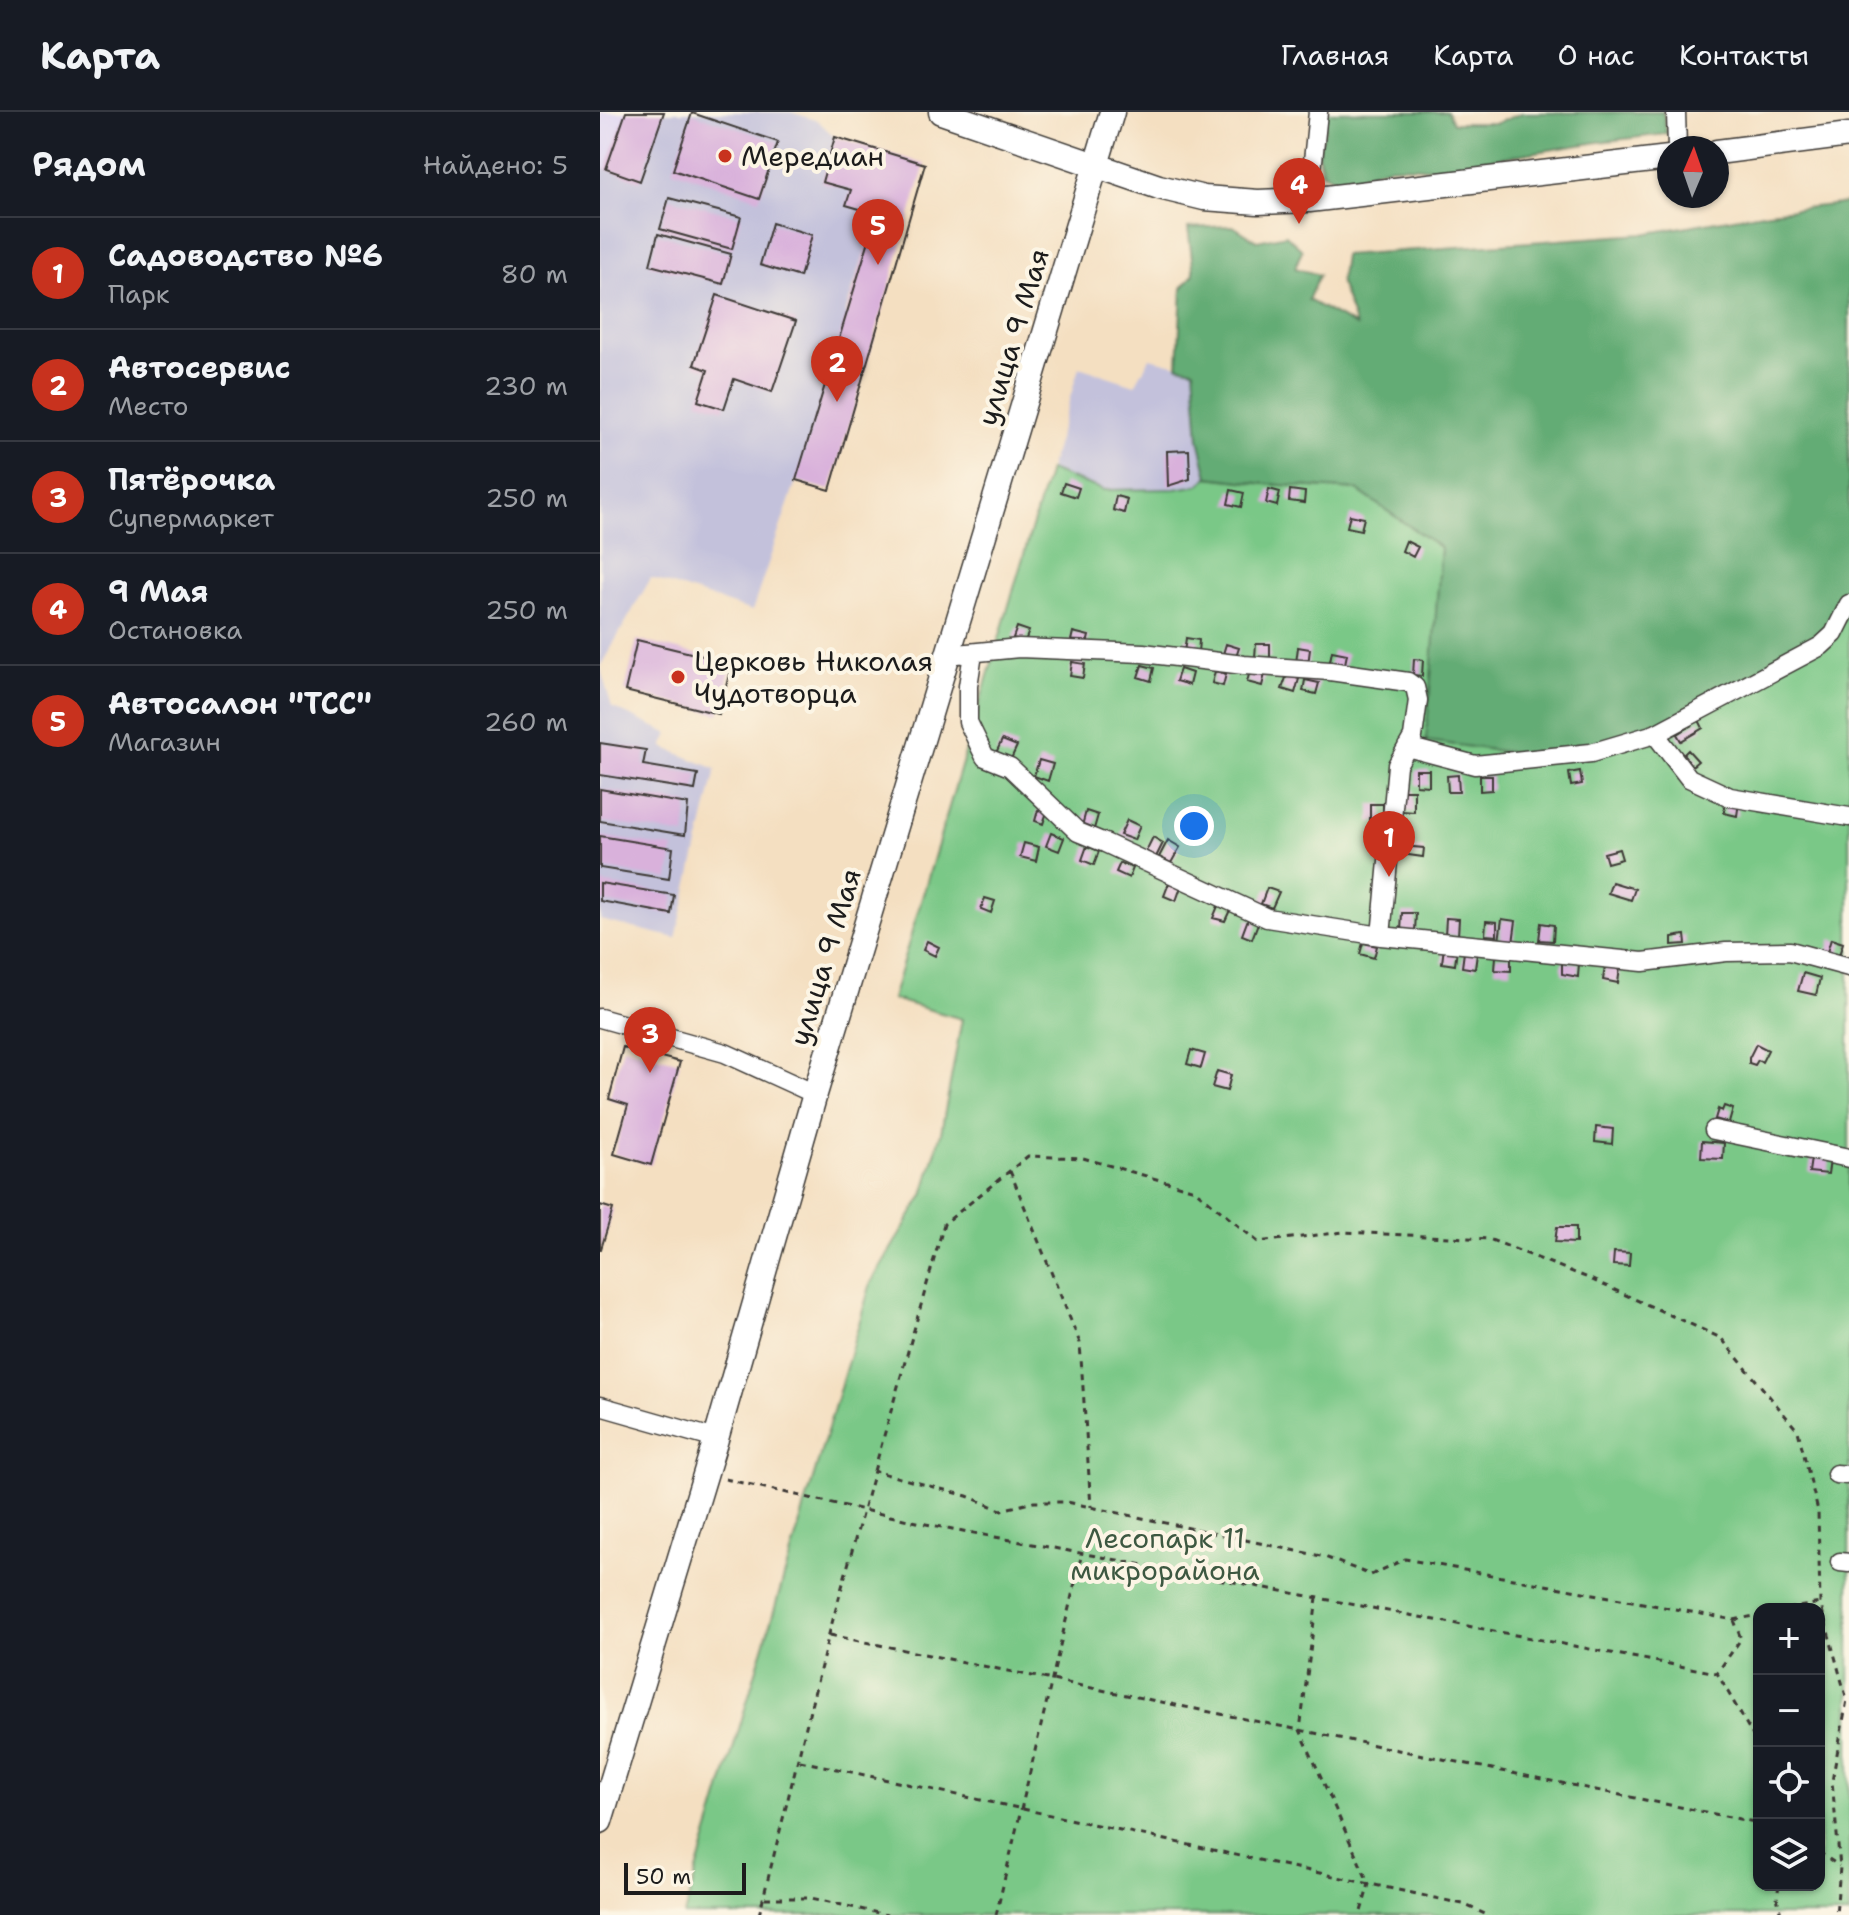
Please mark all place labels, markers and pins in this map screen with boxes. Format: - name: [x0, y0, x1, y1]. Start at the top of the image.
- place label: Мередиан: [741, 137, 884, 175]
- marker: Мередиан: [716, 147, 734, 165]
- pin: 4: [1273, 158, 1325, 224]
- pin: 5: [852, 199, 904, 265]
- pin: 2: [811, 336, 863, 402]
- place label: Церковь Николая Чудотворца: [694, 642, 933, 712]
- marker: Церковь Николая Чудотворца: [669, 668, 687, 686]
- pin: 1: [1363, 811, 1415, 877]
- pin: 3: [624, 1007, 676, 1073]

